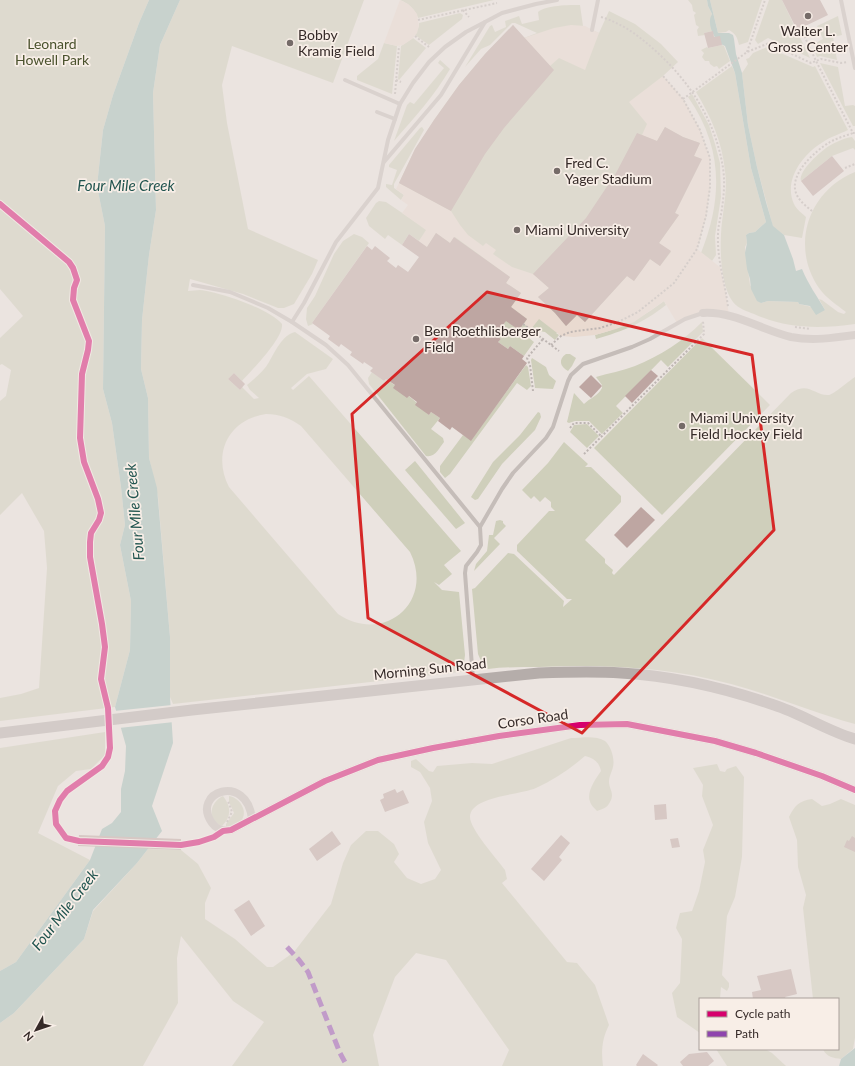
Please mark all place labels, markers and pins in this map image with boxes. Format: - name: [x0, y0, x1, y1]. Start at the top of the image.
- marker: Walter L. Gross Center: [803, 11, 813, 21]
- place label: Walter L. Gross Center: [768, 22, 848, 55]
- place label: Bobby Kramig Field: [298, 26, 375, 59]
- marker: Bobby Kramig Field: [285, 38, 295, 48]
- place label: Fred C. Yager Stadium: [565, 154, 652, 187]
- marker: Fred C. Yager Stadium: [552, 166, 562, 176]
- place label: Miami University: [525, 221, 630, 238]
- marker: Miami University: [512, 225, 522, 235]
- place label: Ben Roethlisberger Field: [424, 322, 541, 355]
- marker: Ben Roethlisberger Field: [411, 334, 421, 344]
- place label: Miami University Field Hockey Field: [690, 409, 803, 442]
- marker: Miami University Field Hockey Field: [677, 421, 687, 431]

